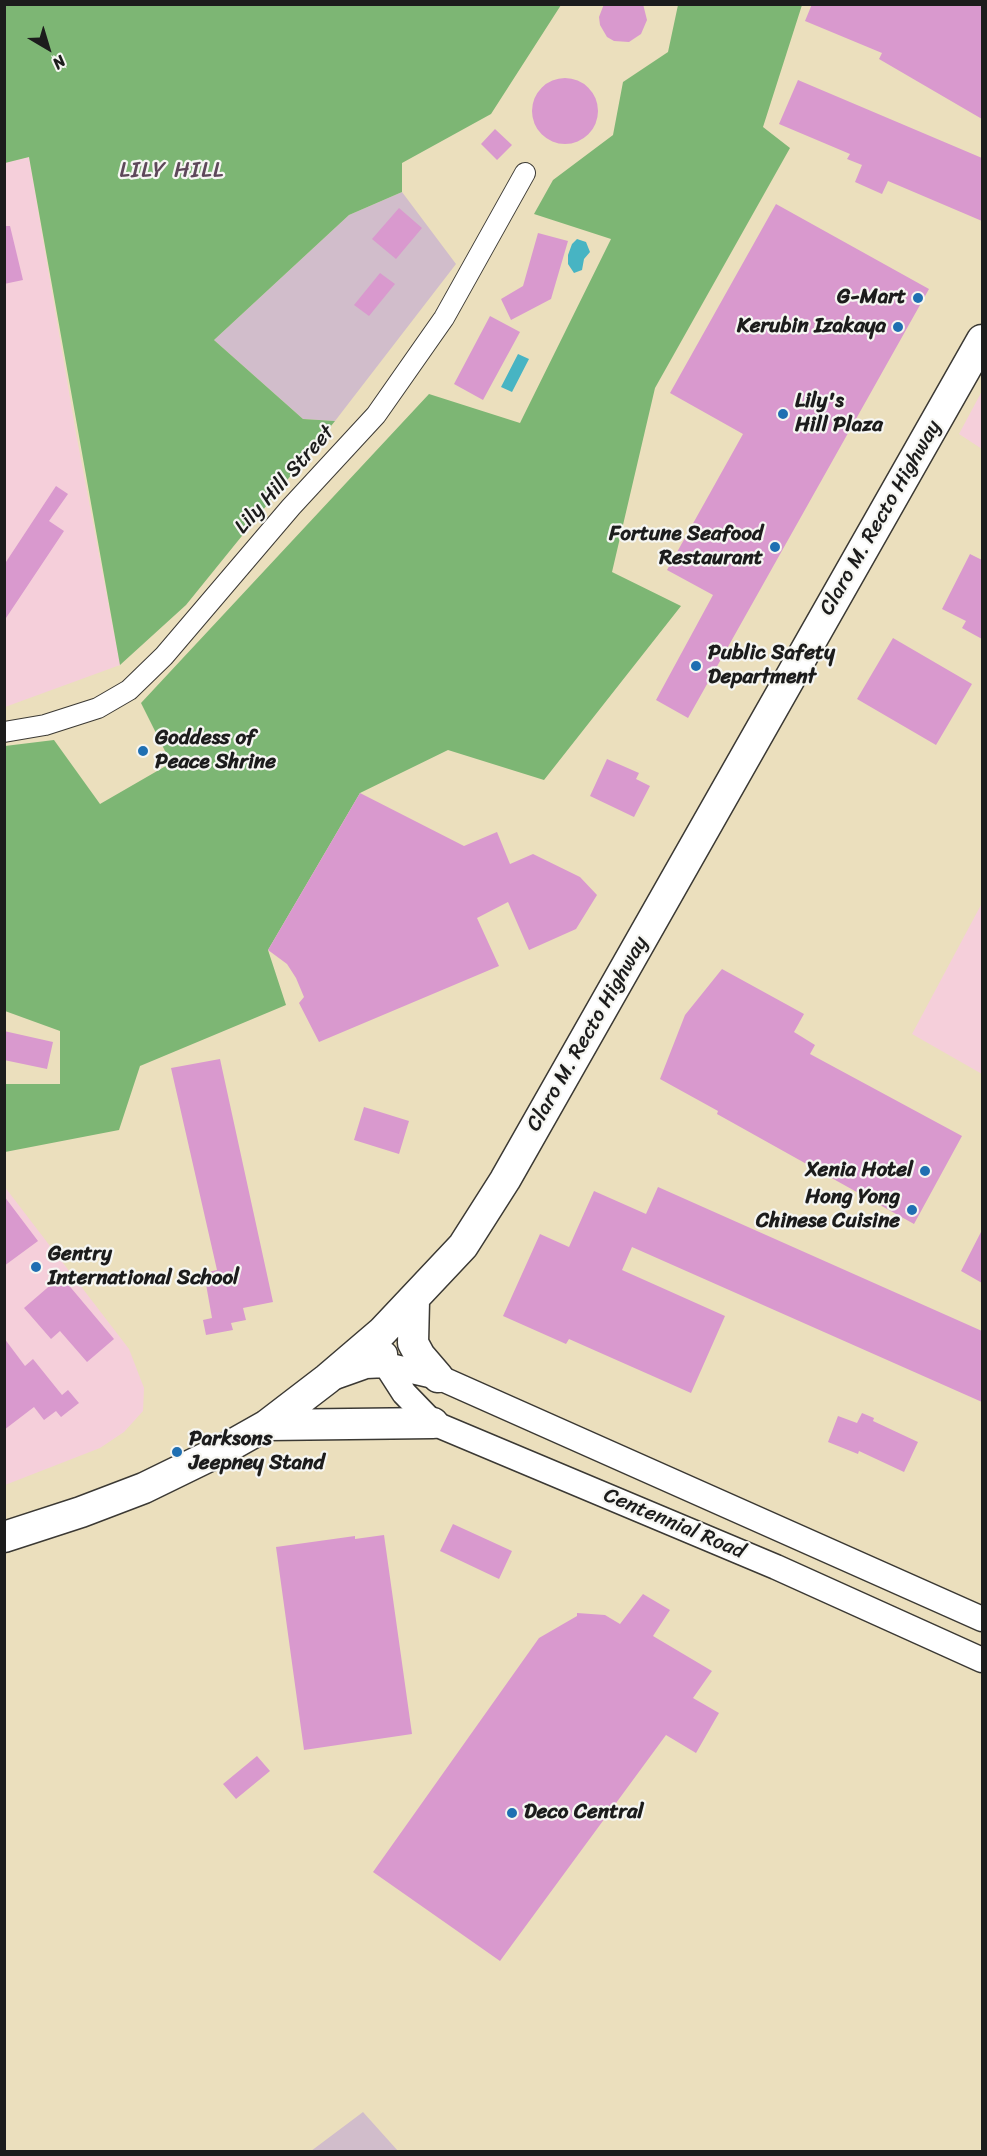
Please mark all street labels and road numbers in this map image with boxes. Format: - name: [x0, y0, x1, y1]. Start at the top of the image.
- street label: Claro M. Recto Highway: [815, 416, 947, 620]
- street label: Lily Hill Street: [230, 421, 340, 539]
- street label: Claro M. Recto Highway: [522, 932, 654, 1136]
- street label: Centennial Road: [600, 1483, 748, 1565]

